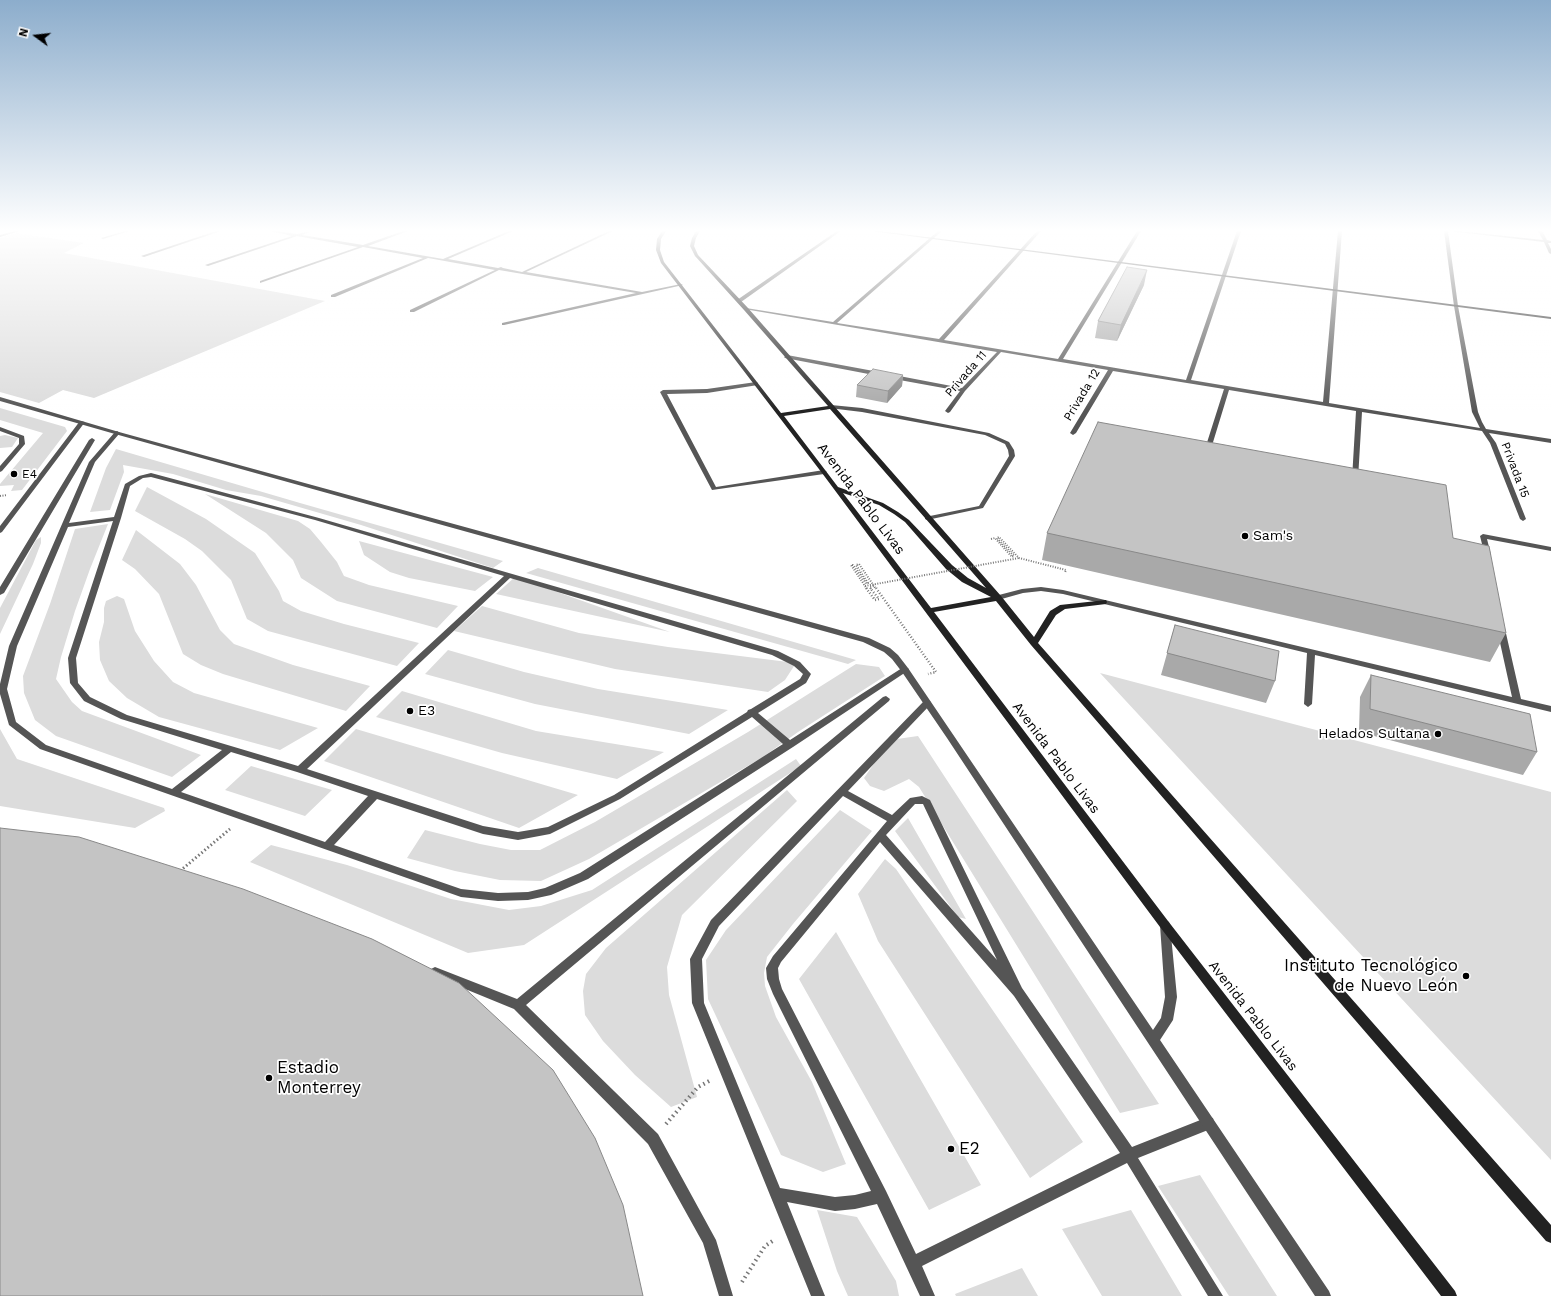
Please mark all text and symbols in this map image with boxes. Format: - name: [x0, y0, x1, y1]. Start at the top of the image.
- north arrow: [16, 16, 56, 56]
- text: N: [17, 27, 31, 38]
- street label: Privada 11: [942, 348, 990, 400]
- street label: Privada 12: [1061, 366, 1103, 424]
- street label: Avenida Pablo Livas: [814, 440, 908, 558]
- street label: Privada 15: [1498, 440, 1532, 500]
- place label: E4: [22, 467, 37, 481]
- marker: E4: [9, 469, 19, 479]
- place label: Sam's: [1253, 528, 1293, 544]
- marker: Sam's: [1240, 531, 1250, 541]
- street label: Avenida Pablo Livas: [1009, 699, 1103, 817]
- place label: E3: [418, 703, 435, 719]
- marker: E3: [405, 706, 415, 716]
- place label: Helados Sultana: [1318, 726, 1430, 742]
- marker: Helados Sultana: [1433, 729, 1443, 739]
- place label: Instituto Tecnológico de Nuevo León: [1284, 956, 1458, 996]
- street label: Avenida Pablo Livas: [1205, 958, 1301, 1074]
- marker: Instituto Tecnológico de Nuevo León: [1461, 971, 1471, 981]
- place label: Estadio Monterrey: [277, 1058, 361, 1098]
- marker: Estadio Monterrey: [264, 1073, 274, 1083]
- place label: E2: [959, 1139, 980, 1159]
- marker: E2: [946, 1144, 956, 1154]

